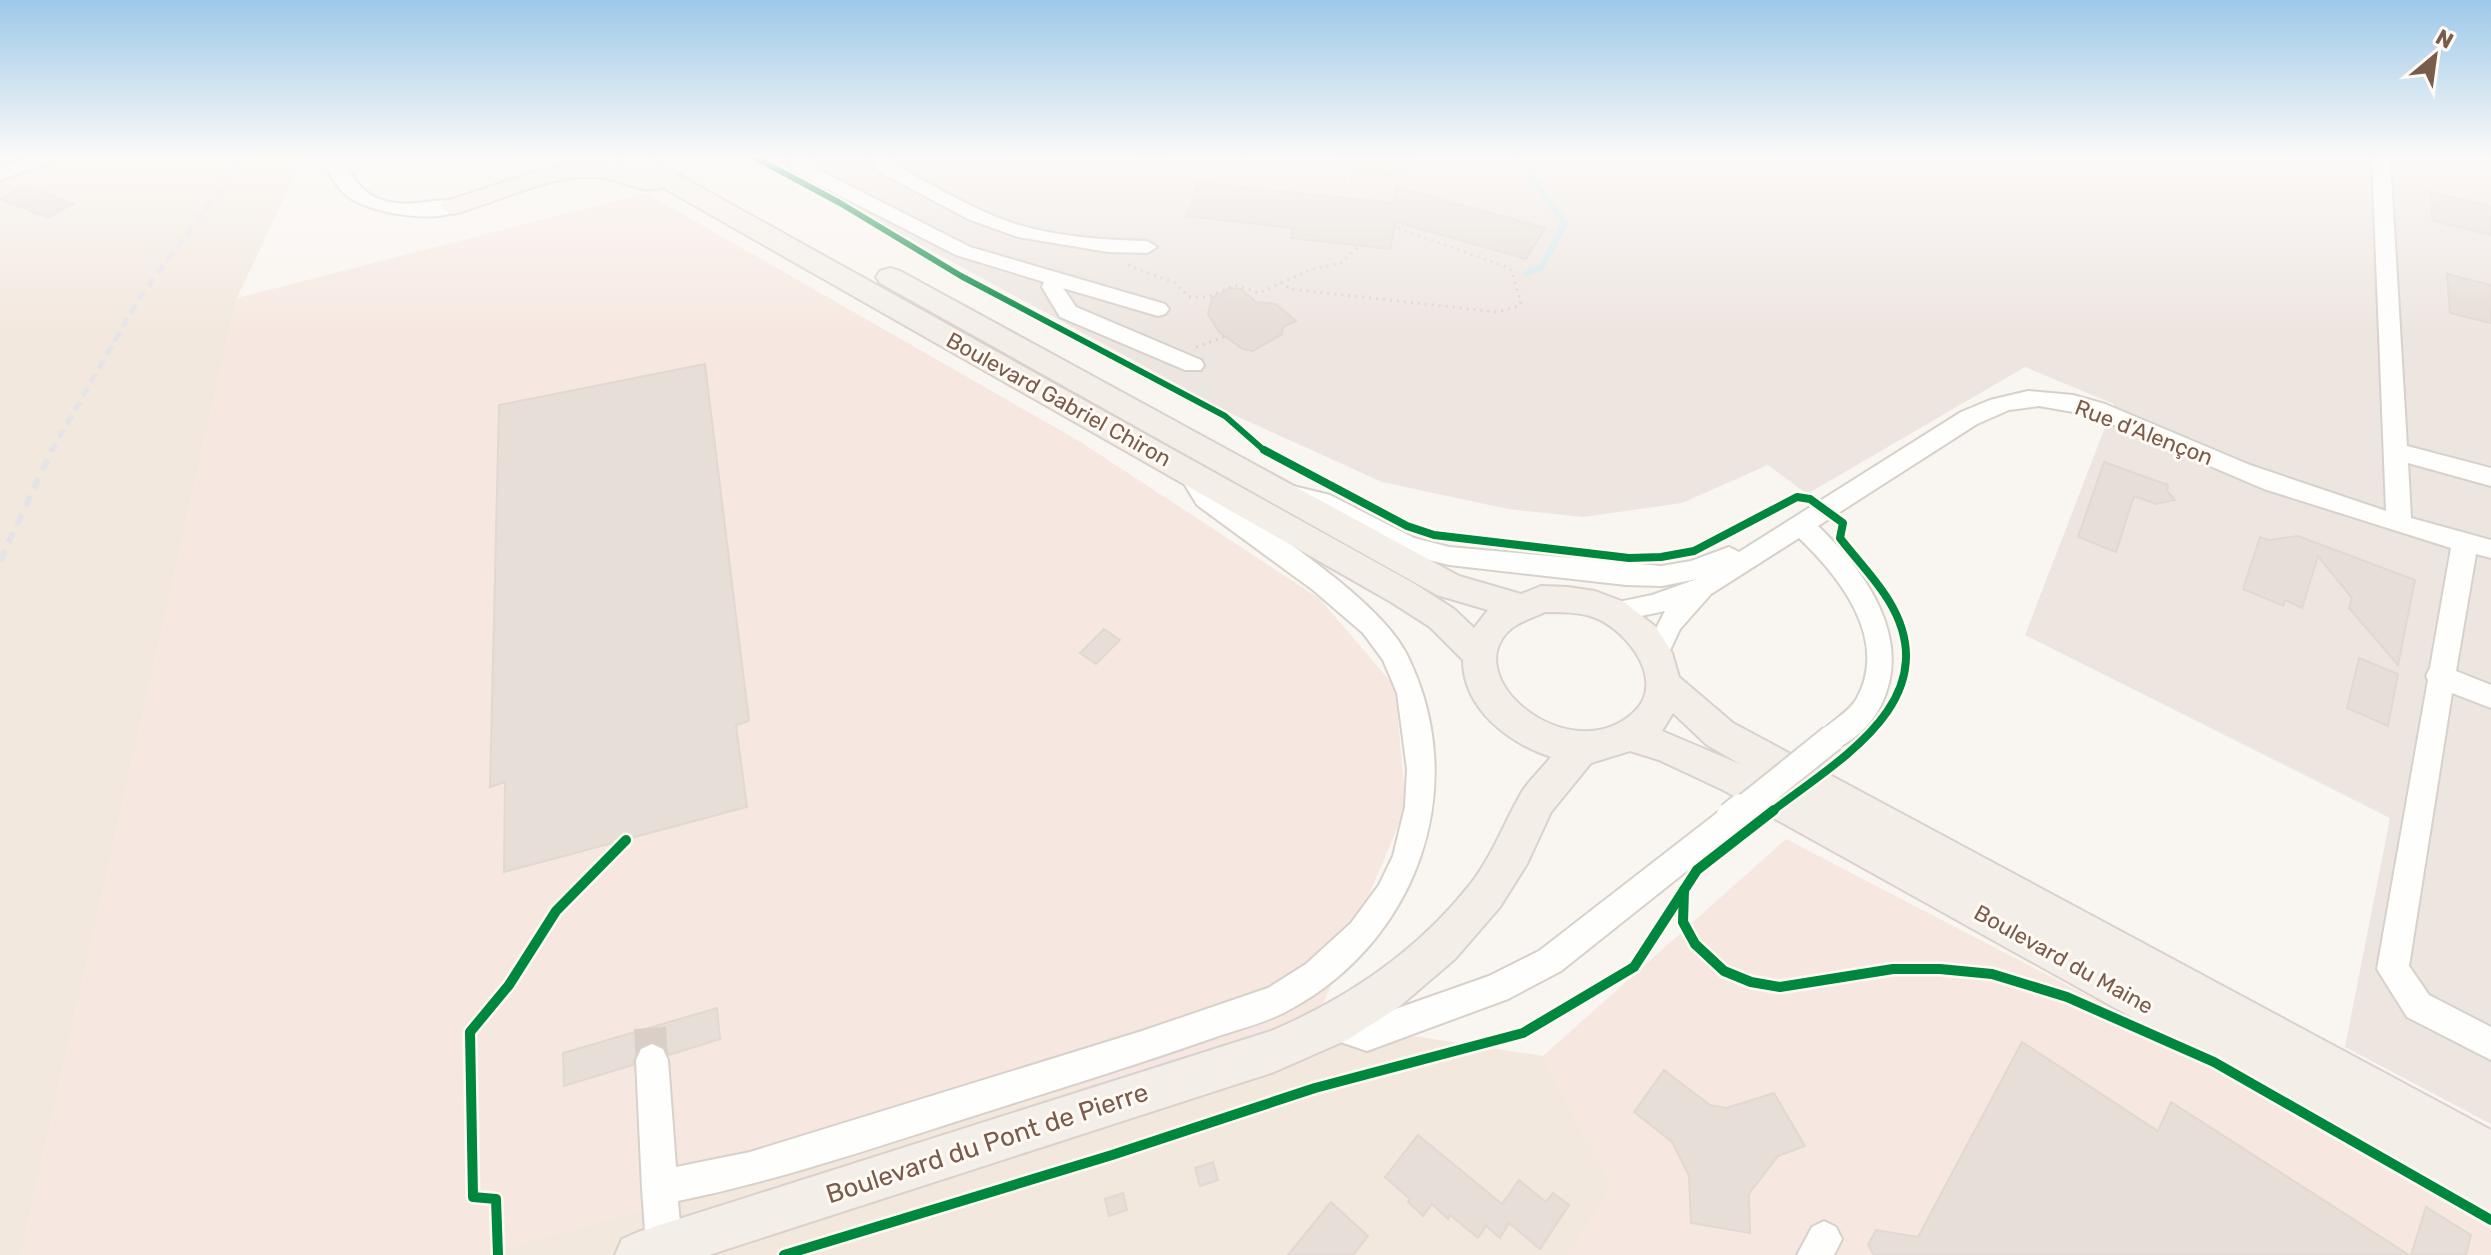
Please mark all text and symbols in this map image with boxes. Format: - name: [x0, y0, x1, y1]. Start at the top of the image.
- north arrow: [2395, 16, 2475, 96]
- text: N: [2431, 23, 2458, 55]
- street label: Boulevard Gabriel Chiron: [942, 326, 1176, 473]
- street label: Rue d’Alençon: [2071, 394, 2217, 471]
- street label: Boulevard du Maine: [1969, 899, 2158, 1020]
- street label: Boulevard du Pont de Pierre: [822, 1077, 1152, 1210]

